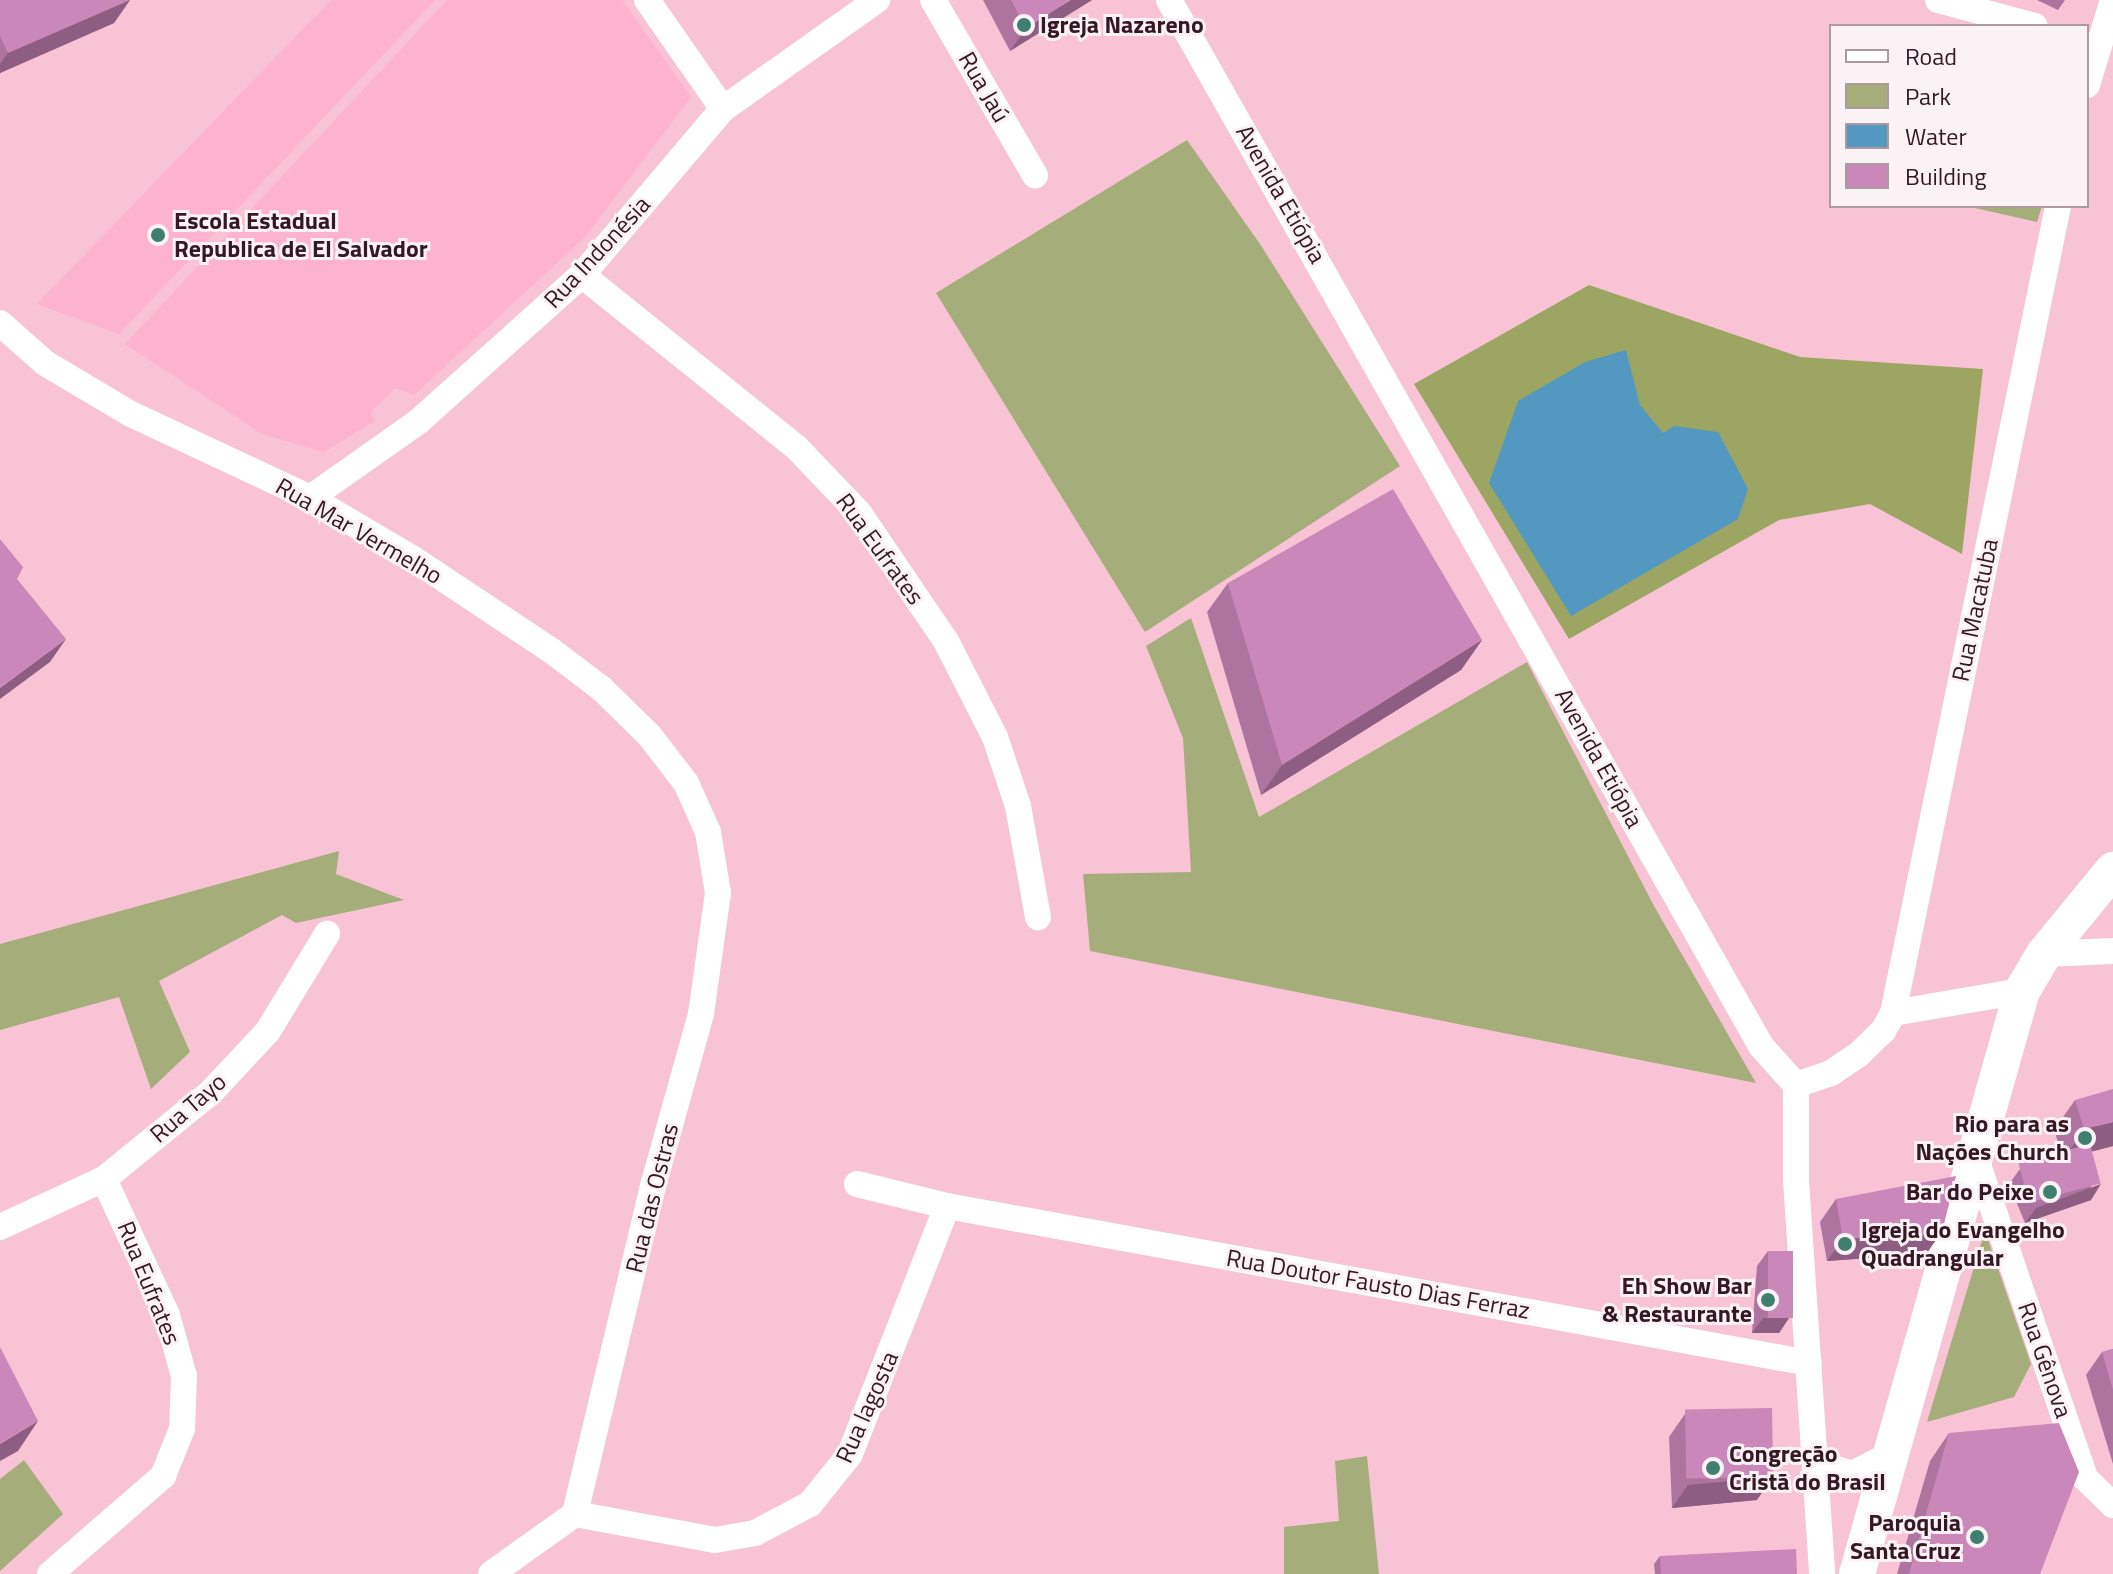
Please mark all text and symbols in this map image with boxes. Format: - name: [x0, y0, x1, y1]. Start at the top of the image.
- place label: Igreja Nazareno: [1040, 11, 1204, 39]
- marker: Igreja Nazareno: [1015, 16, 1033, 34]
- legend: [1829, 24, 2089, 208]
- text: Road: [1905, 38, 1957, 74]
- street label: Rua Jaú: [952, 47, 1016, 127]
- text: Park: [1905, 78, 1951, 114]
- text: Water: [1905, 118, 1967, 154]
- street label: Avenida Etiópia: [1230, 120, 1332, 268]
- text: Building: [1905, 158, 1987, 194]
- street label: Rua Indonésia: [538, 190, 656, 314]
- place label: Escola Estadual Republica de El Salvador: [174, 207, 428, 263]
- marker: Escola Estadual Republica de El Salvador: [149, 226, 167, 244]
- street label: Rua Mar Vermelho: [271, 472, 447, 590]
- street label: Rua Eufrates: [830, 488, 930, 610]
- street label: Rua Macatuba: [1946, 536, 2004, 684]
- street label: Avenida Etiópia: [1549, 683, 1649, 833]
- street label: Rua Tayo: [144, 1067, 232, 1149]
- place label: Rio para as Nações Church: [1915, 1110, 2069, 1166]
- street label: Rua das Ostras: [620, 1120, 684, 1276]
- marker: Rio para as Nações Church: [2076, 1129, 2094, 1147]
- place label: Bar do Peixe: [1906, 1178, 2034, 1206]
- marker: Bar do Peixe: [2041, 1183, 2059, 1201]
- place label: Igreja do Evangelho Quadrangular: [1861, 1216, 2065, 1272]
- street label: Rua Eufrates: [111, 1217, 187, 1349]
- marker: Igreja do Evangelho Quadrangular: [1836, 1235, 1854, 1253]
- street label: Rua Doutor Fausto Dias Ferraz: [1224, 1243, 1532, 1325]
- place label: Eh Show Bar & Restaurante: [1602, 1272, 1752, 1328]
- marker: Eh Show Bar & Restaurante: [1759, 1291, 1777, 1309]
- street label: Rua Gênova: [2012, 1298, 2078, 1422]
- street label: Rua lagosta: [830, 1347, 904, 1467]
- place label: Congreção Cristã do Brasil: [1729, 1440, 1886, 1496]
- marker: Congreção Cristã do Brasil: [1704, 1459, 1722, 1477]
- place label: Paroquia Santa Cruz: [1850, 1509, 1961, 1565]
- marker: Paroquia Santa Cruz: [1968, 1528, 1986, 1546]

